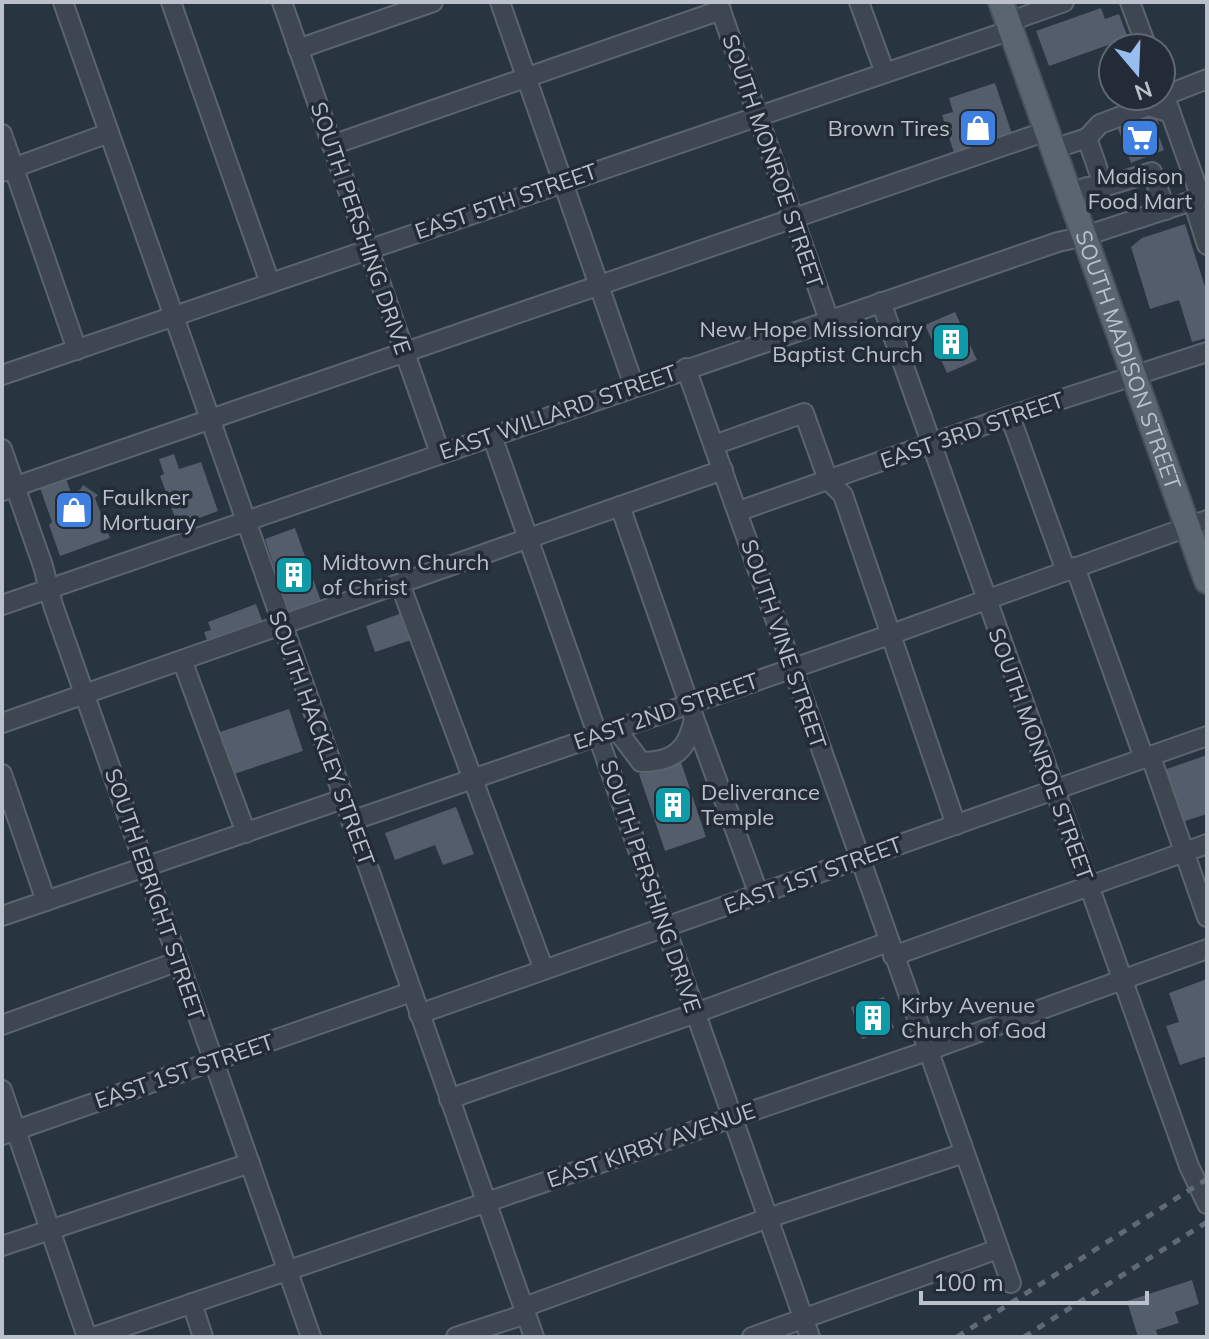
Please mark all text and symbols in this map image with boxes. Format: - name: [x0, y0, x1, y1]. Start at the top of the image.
- street label: SOUTH MONROE STREET: [716, 30, 830, 292]
- north arrow: [1097, 32, 1177, 112]
- text: N: [1131, 75, 1156, 107]
- street label: SOUTH PERSHING DRIVE: [305, 98, 417, 358]
- shop icon: Brown Tires: [957, 107, 999, 149]
- place label: Brown Tires: [828, 114, 950, 142]
- supermarket icon: Madison Food Mart: [1119, 117, 1161, 159]
- street label: EAST 5TH STREET: [411, 157, 601, 245]
- place label: Madison Food Mart: [1088, 162, 1192, 215]
- street label: SOUTH MADISON STREET: [1069, 226, 1187, 494]
- place label: New Hope Missionary Baptist Church: [699, 315, 923, 368]
- building icon: New Hope Missionary Baptist Church: [930, 321, 972, 363]
- street label: EAST WILLARD STREET: [436, 358, 680, 466]
- street label: EAST 3RD STREET: [876, 385, 1068, 475]
- place label: Faulkner Mortuary: [102, 483, 196, 536]
- shop icon: Faulkner Mortuary: [53, 489, 95, 531]
- street label: SOUTH VINE STREET: [735, 536, 833, 752]
- place label: Midtown Church of Christ: [322, 548, 489, 601]
- building icon: Midtown Church of Christ: [273, 554, 315, 596]
- street label: SOUTH HACKLEY STREET: [263, 607, 381, 869]
- street label: SOUTH MONROE STREET: [982, 624, 1100, 884]
- street label: EAST 2ND STREET: [570, 666, 762, 756]
- street label: SOUTH PERSHING DRIVE: [595, 756, 707, 1016]
- street label: SOUTH EBRIGHT STREET: [99, 765, 211, 1023]
- place label: Deliverance Temple: [701, 778, 820, 831]
- building icon: Deliverance Temple: [652, 784, 694, 826]
- street label: EAST 1ST STREET: [720, 830, 906, 920]
- place label: Kirby Avenue Church of God: [901, 991, 1046, 1044]
- building icon: Kirby Avenue Church of God: [852, 997, 894, 1039]
- street label: EAST 1ST STREET: [91, 1027, 277, 1115]
- street label: EAST KIRBY AVENUE: [543, 1096, 759, 1194]
- scale bar: [921, 1255, 1147, 1305]
- text: 100 m: [933, 1267, 1004, 1297]

